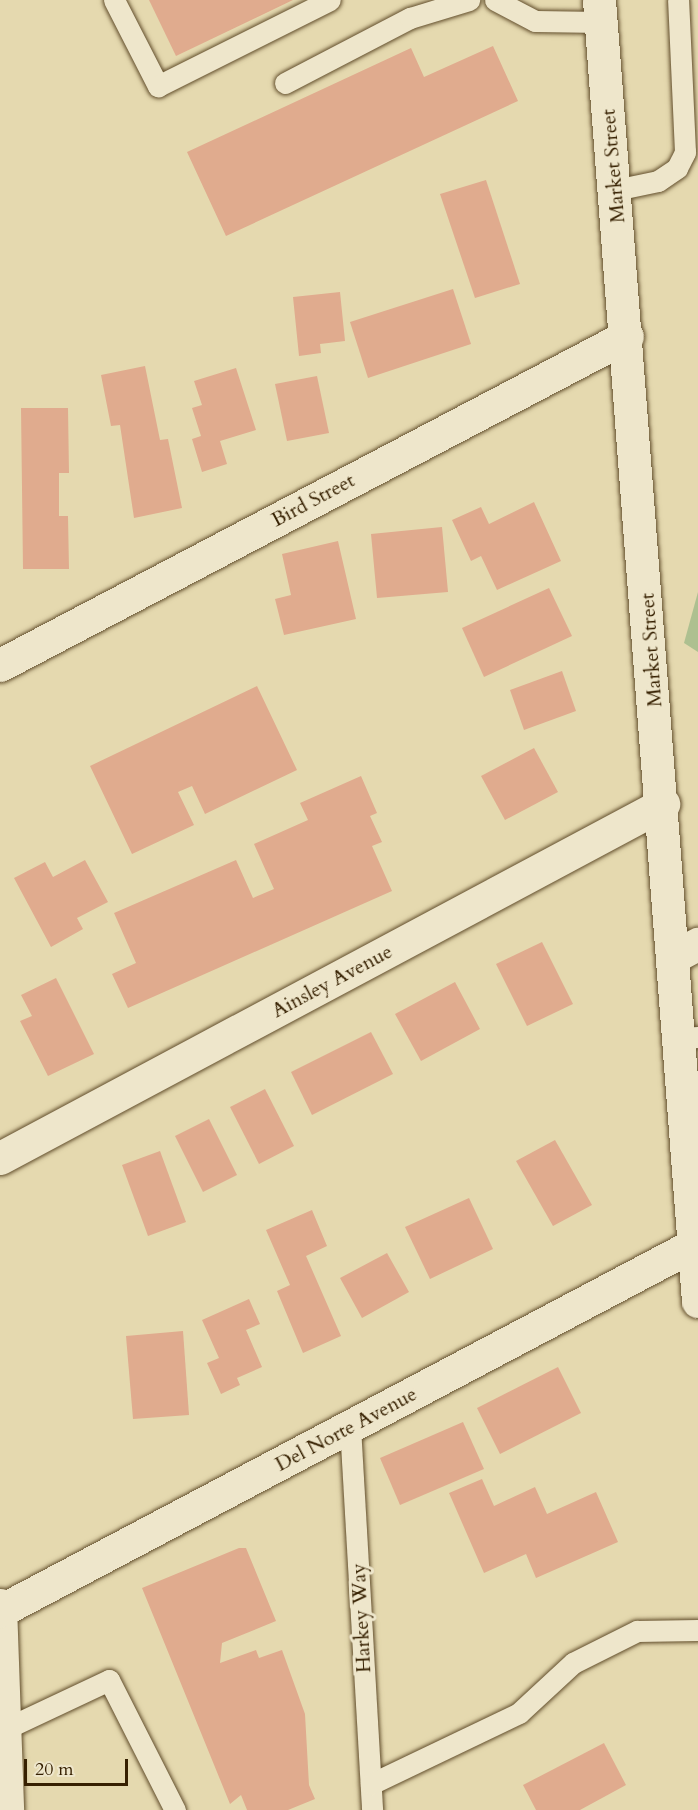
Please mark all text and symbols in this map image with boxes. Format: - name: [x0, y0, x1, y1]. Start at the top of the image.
- street label: Market Street: [596, 108, 630, 224]
- street label: Bird Street: [267, 468, 359, 532]
- street label: Market Street: [635, 592, 667, 708]
- street label: Ainsley Avenue: [268, 939, 396, 1023]
- street label: Del Norte Avenue: [271, 1382, 421, 1476]
- street label: Harkey Way: [346, 1563, 376, 1673]
- scale bar: [27, 1747, 130, 1785]
- text: 20 m: [35, 1757, 74, 1782]

